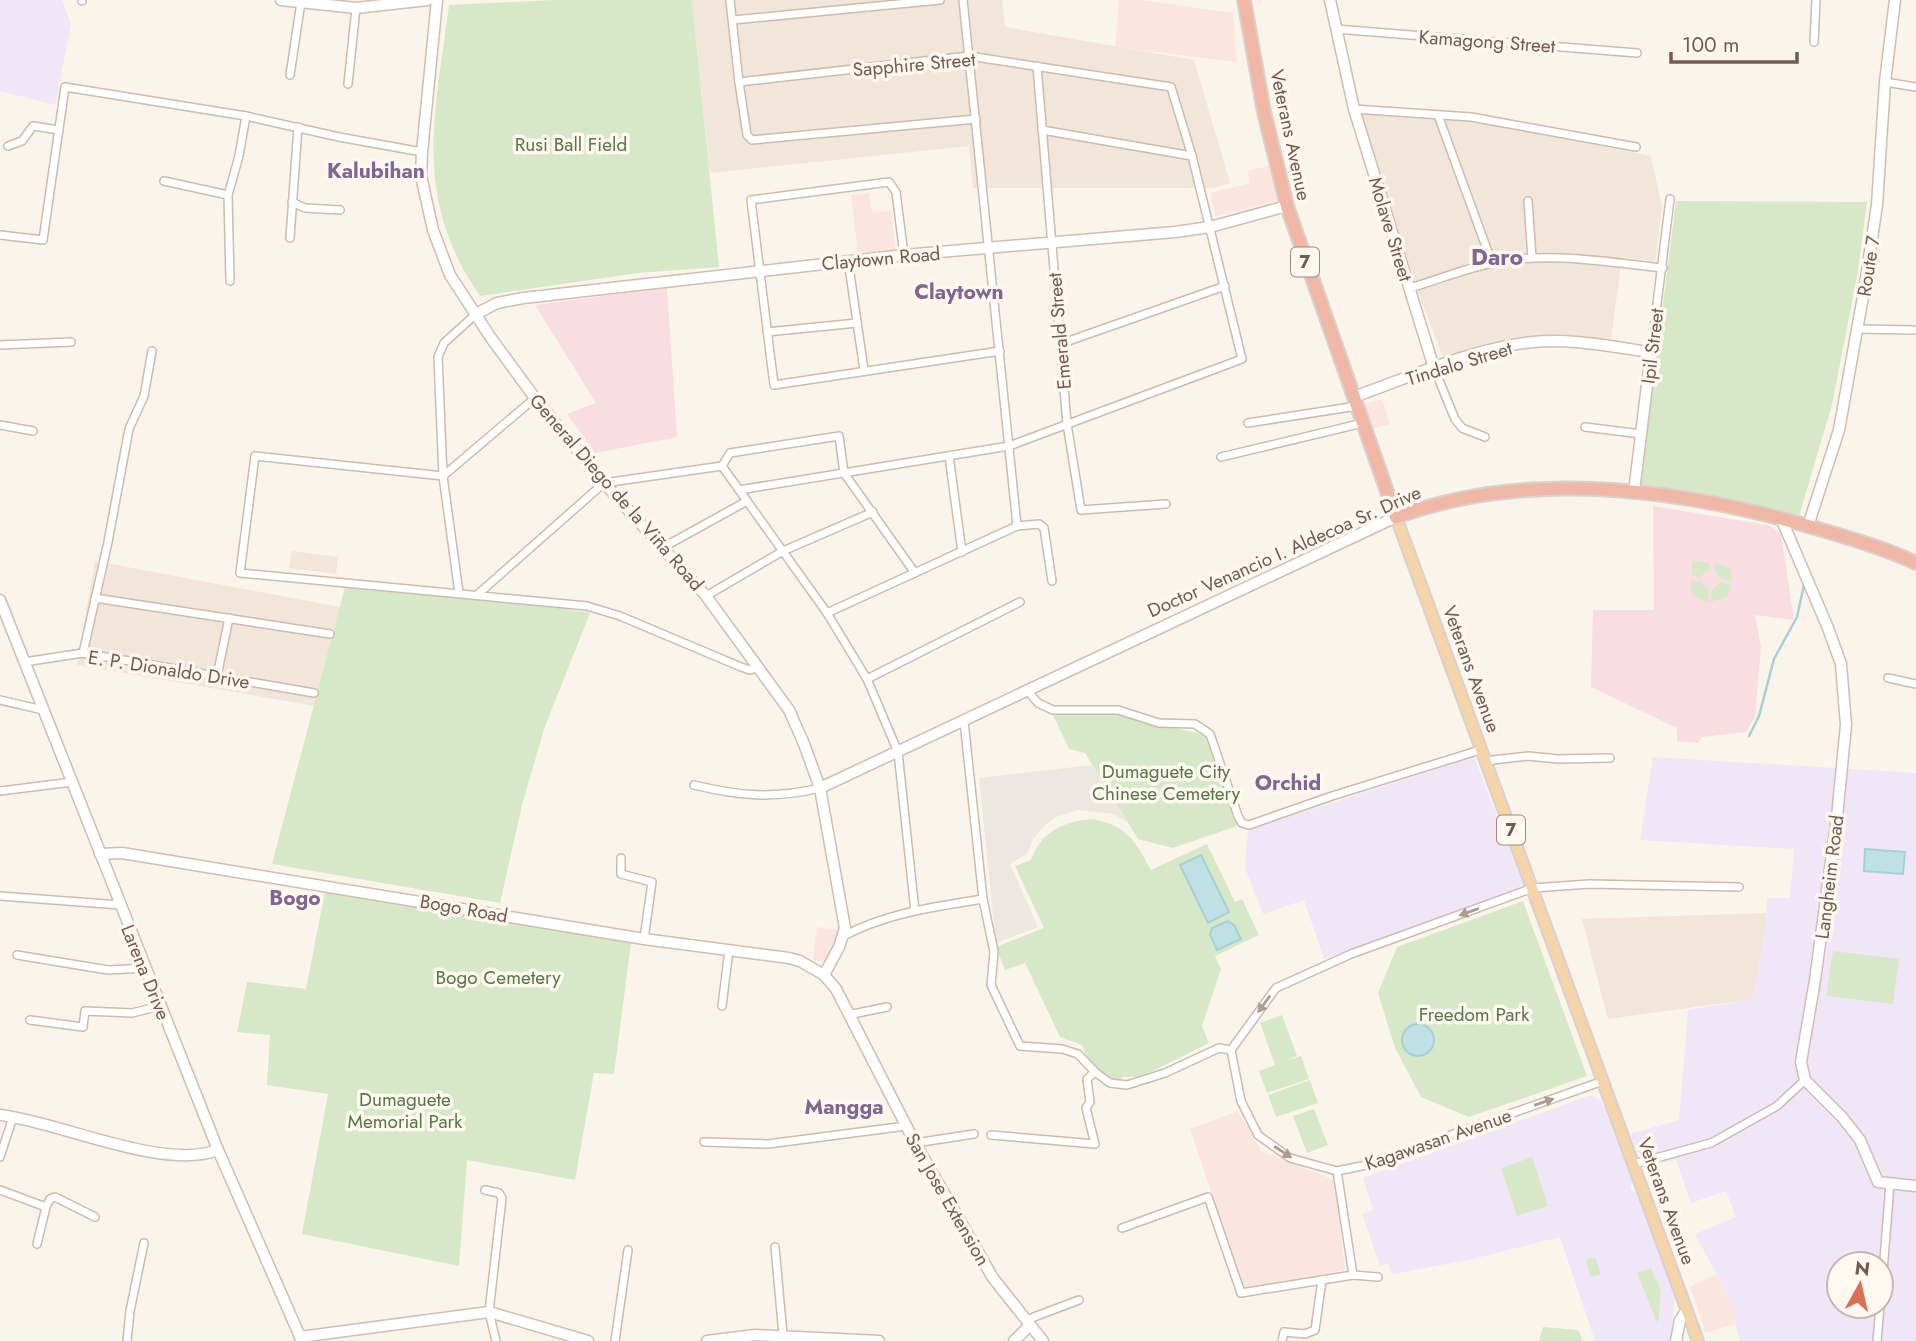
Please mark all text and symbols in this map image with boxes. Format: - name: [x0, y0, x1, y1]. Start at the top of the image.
- scale bar: [1671, 21, 1797, 65]
- street label: Kamagong Street: [1418, 23, 1557, 60]
- text: 100 m: [1682, 30, 1739, 60]
- street label: Sapphire Street: [852, 46, 977, 83]
- street label: Veterans Avenue: [1263, 67, 1318, 203]
- park label: Rusi Ball Field: [515, 131, 627, 158]
- district label: Kalubihan: [327, 156, 425, 186]
- street label: Molave Street: [1362, 174, 1419, 285]
- street label: Route 7: [1850, 234, 1887, 298]
- street label: Claytown Road: [821, 240, 942, 277]
- district label: Daro: [1471, 240, 1523, 274]
- road number: 7: [1291, 248, 1319, 276]
- street label: Emerald Street: [1041, 271, 1078, 390]
- district label: Claytown: [914, 277, 1004, 307]
- street label: Ipil Street: [1634, 306, 1671, 385]
- street label: Tindalo Street: [1403, 334, 1516, 392]
- street label: General Diego de la Viña Road: [523, 388, 710, 597]
- street label: Doctor Venancio I. Aldecoa Sr. Drive: [1143, 479, 1425, 624]
- street label: Veterans Avenue: [1436, 602, 1507, 737]
- street label: E. P. Dionaldo Drive: [86, 643, 252, 696]
- park label: Dumaguete City Chinese Cemetery: [1092, 758, 1241, 807]
- district label: Orchid: [1255, 768, 1321, 798]
- street label: Langheim Road: [1808, 814, 1850, 941]
- road number: 7: [1497, 816, 1525, 844]
- district label: Bogo: [269, 883, 321, 913]
- street label: Bogo Road: [418, 887, 510, 930]
- one-way arrow: [1458, 906, 1479, 917]
- street label: Larena Drive: [114, 920, 177, 1024]
- park label: Bogo Cemetery: [435, 964, 561, 991]
- one-way arrow: [1257, 995, 1271, 1013]
- park label: Freedom Park: [1419, 1001, 1530, 1028]
- park label: Dumaguete Memorial Park: [348, 1086, 463, 1135]
- district label: Mangga: [804, 1092, 884, 1122]
- one-way arrow: [1533, 1096, 1554, 1107]
- street label: Kagawasan Avenue: [1361, 1102, 1515, 1177]
- street label: San Jose Extension: [899, 1128, 997, 1271]
- street label: Veterans Avenue: [1631, 1134, 1702, 1269]
- one-way arrow: [1274, 1145, 1292, 1159]
- north arrow: [1825, 1250, 1895, 1320]
- text: N: [1853, 1254, 1872, 1283]

